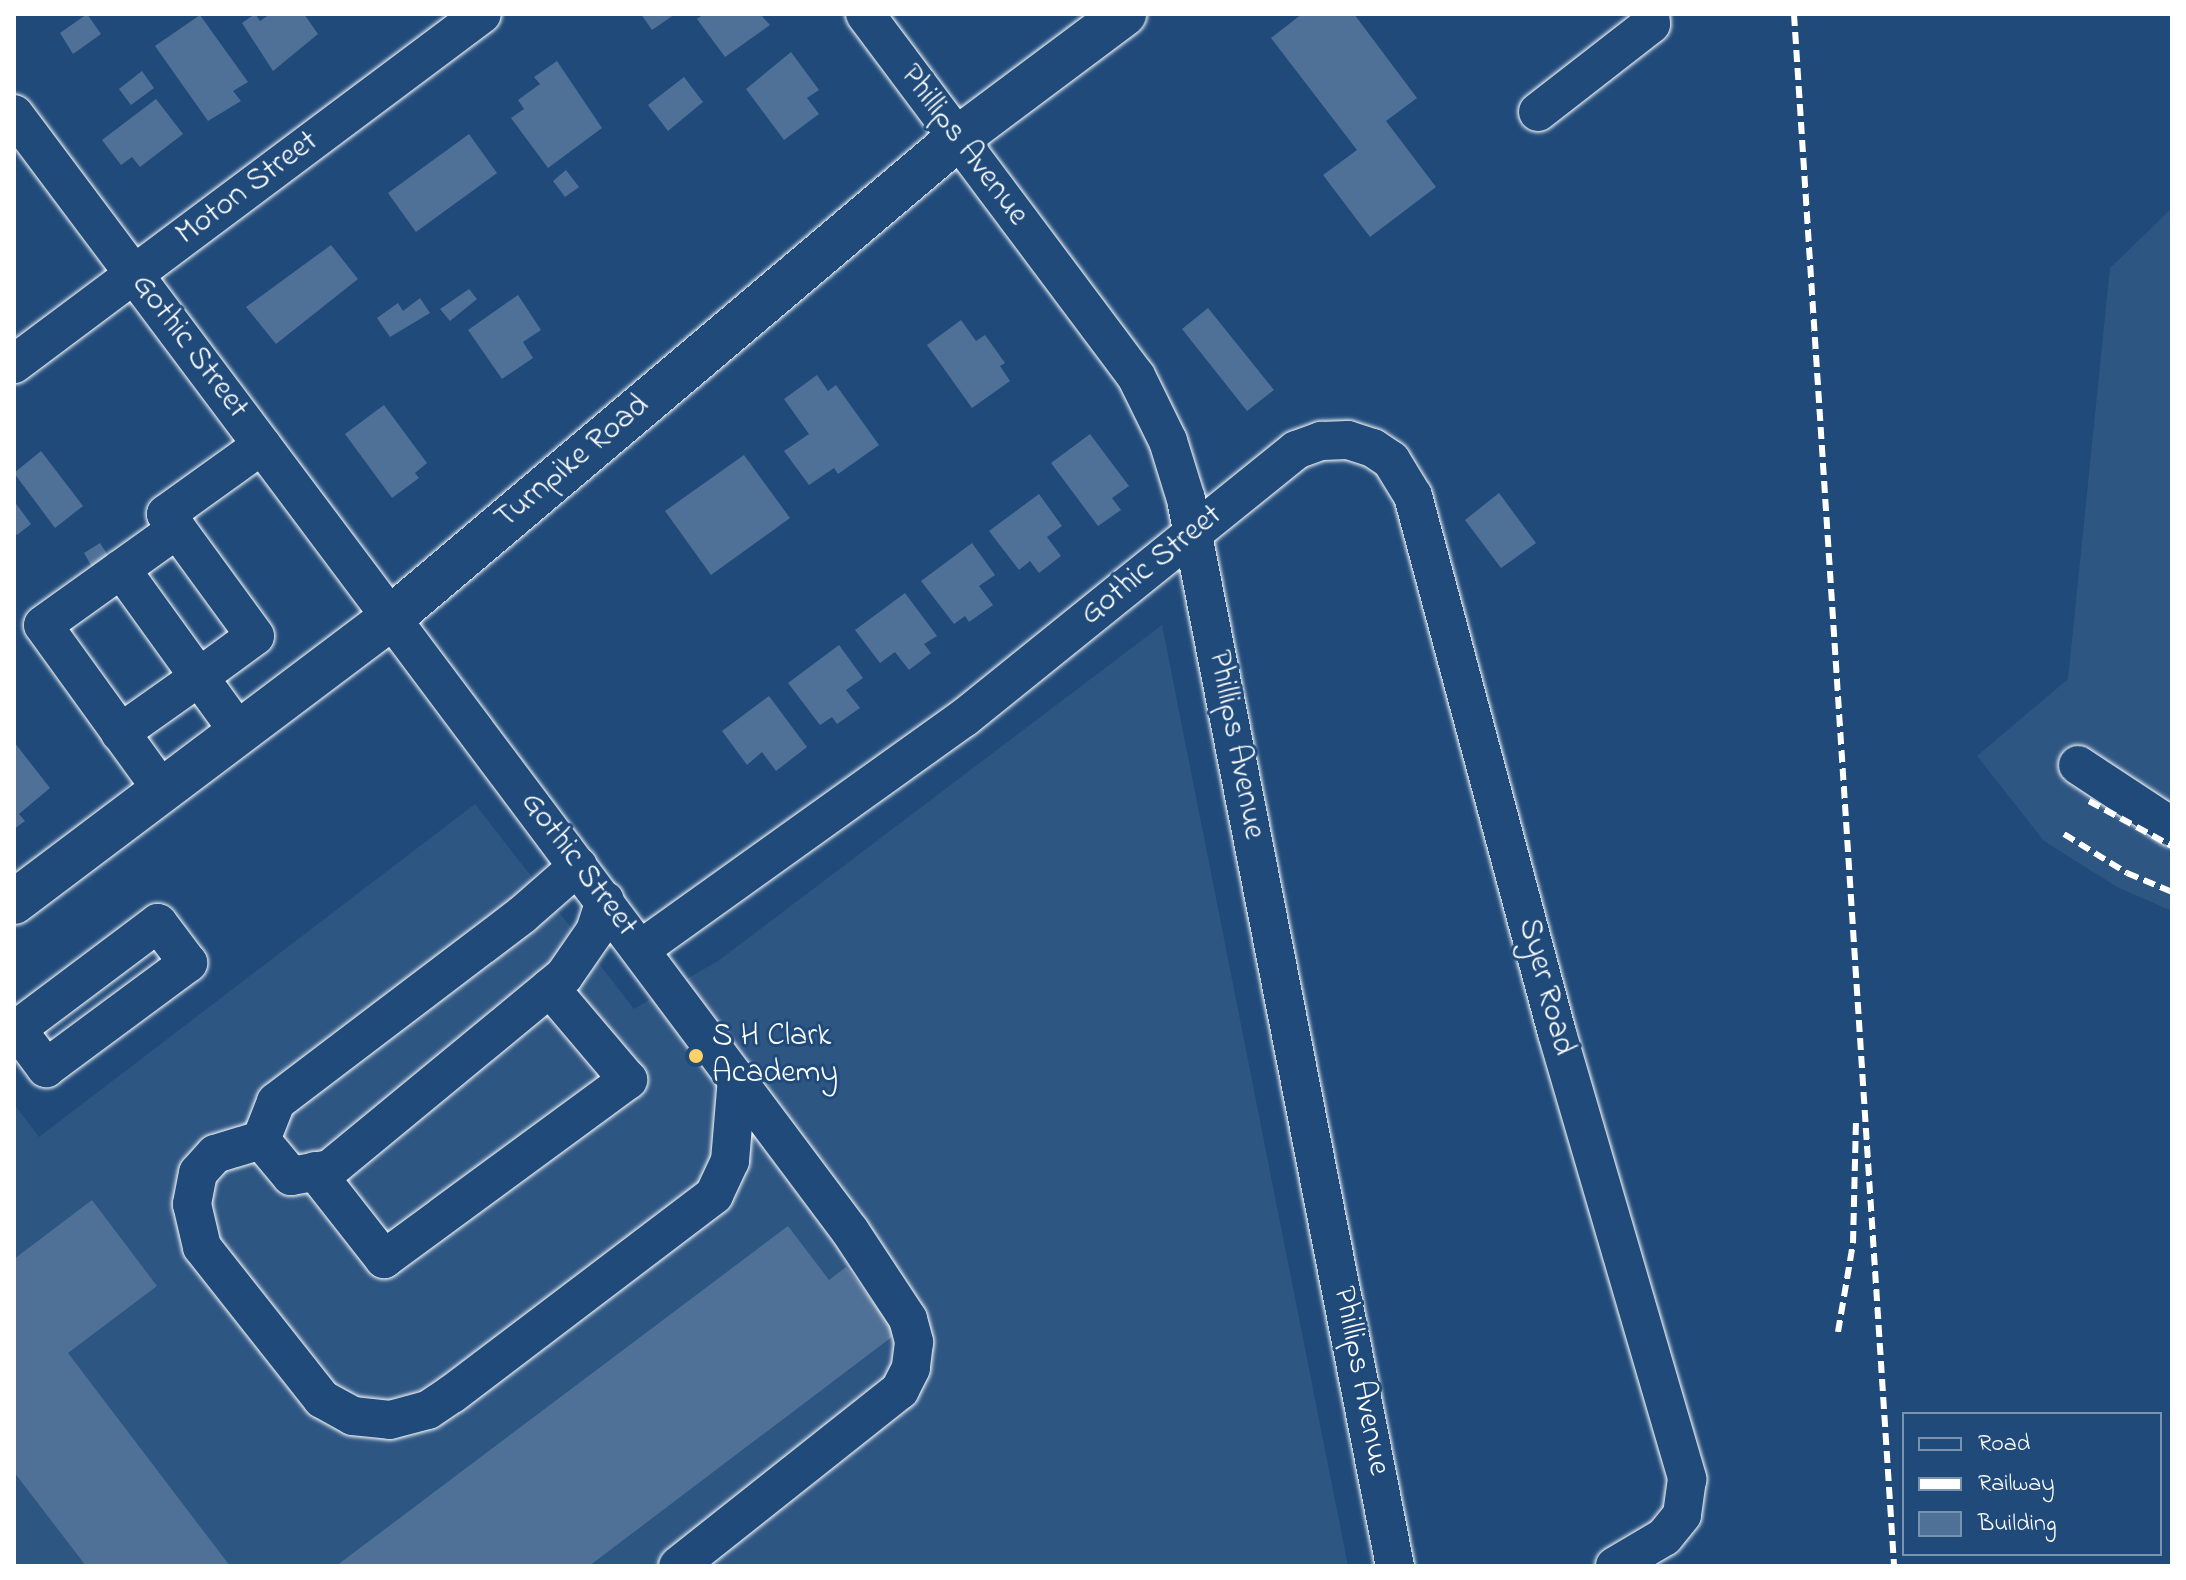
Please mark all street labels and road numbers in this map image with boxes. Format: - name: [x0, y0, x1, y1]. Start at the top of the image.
- street label: Phillips Avenue: [890, 58, 1036, 234]
- street label: Moton Street: [169, 123, 327, 255]
- street label: Gothic Street: [122, 267, 256, 427]
- street label: Turnpike Road: [488, 387, 658, 539]
- street label: Gothic Street: [1073, 497, 1231, 635]
- street label: Phillips Avenue: [1198, 647, 1272, 843]
- street label: Gothic Street: [511, 785, 645, 945]
- street label: Syer Road: [1508, 914, 1582, 1060]
- street label: Phillips Avenue: [1323, 1283, 1397, 1479]

